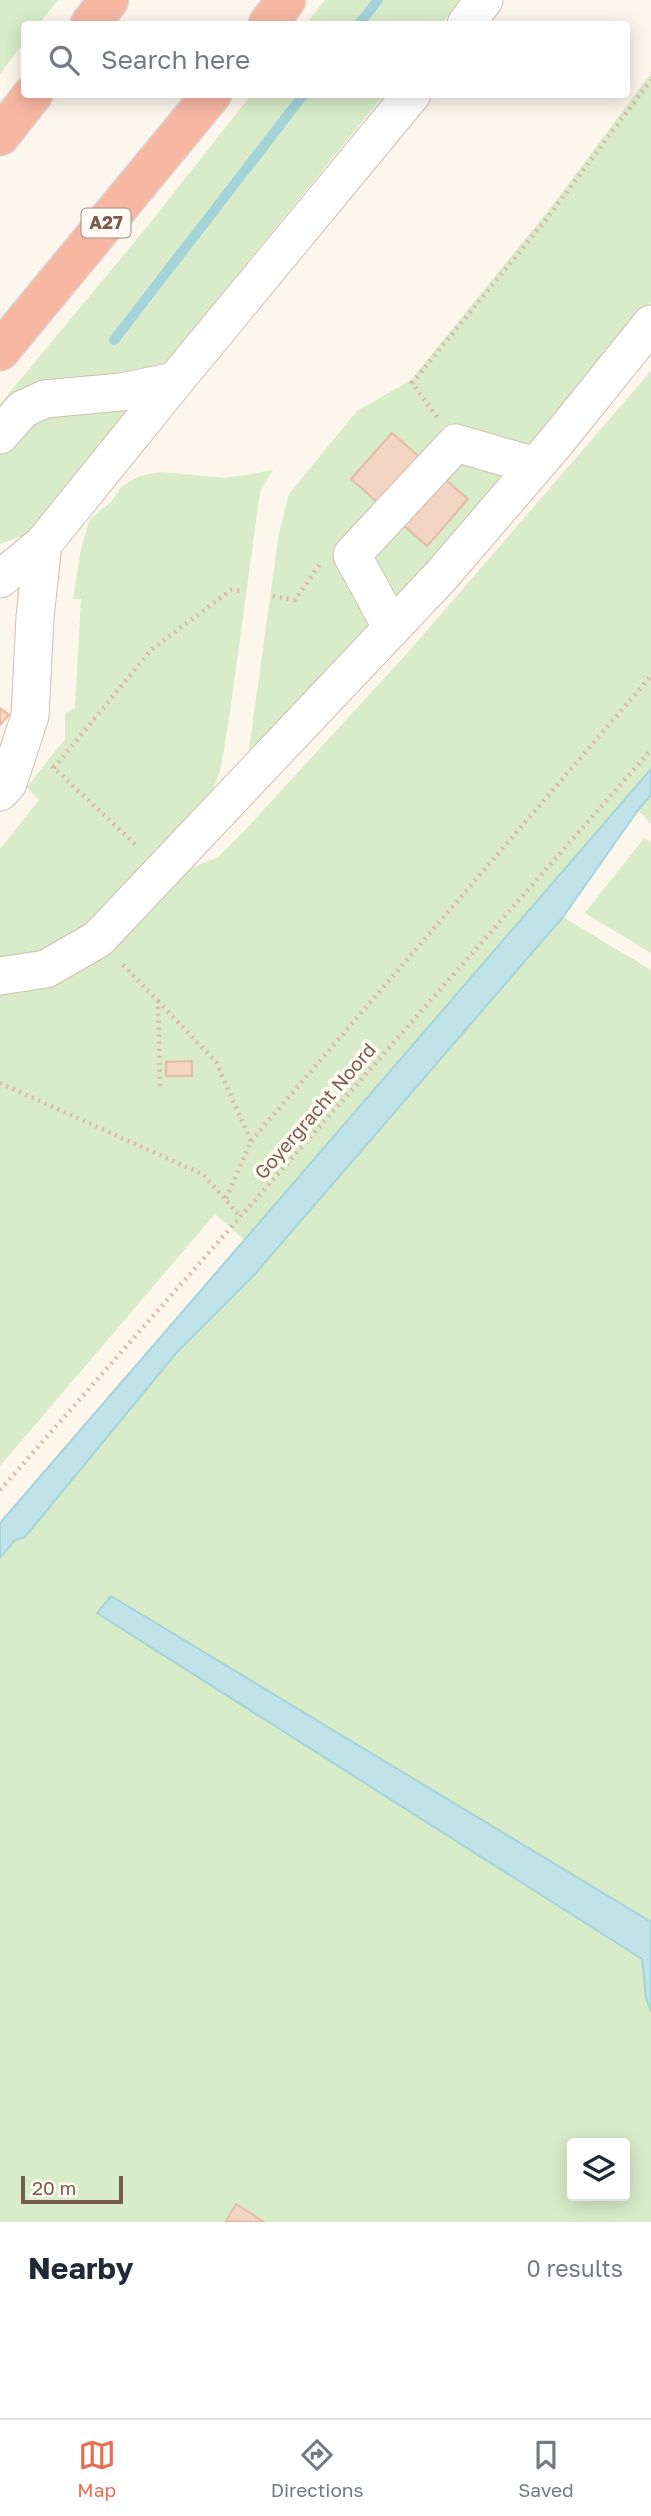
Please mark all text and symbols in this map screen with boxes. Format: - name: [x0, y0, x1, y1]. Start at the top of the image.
- search box: [21, 21, 630, 98]
- icon: search: [45, 41, 83, 79]
- text: Search here: [101, 44, 250, 75]
- road number: A27: [82, 208, 130, 238]
- street label: Goyergracht Noord: [249, 1038, 380, 1183]
- map controls: [567, 2138, 630, 2201]
- button: layers: [567, 2138, 630, 2201]
- scale bar: [21, 2173, 122, 2205]
- text: 20 m: [32, 2176, 76, 2199]
- text: Nearby: [28, 2250, 133, 2286]
- text: 0 results: [527, 2254, 623, 2282]
- tab: Map: [77, 2436, 116, 2501]
- tab: Directions: [271, 2436, 364, 2501]
- tab: Saved: [518, 2436, 574, 2501]

